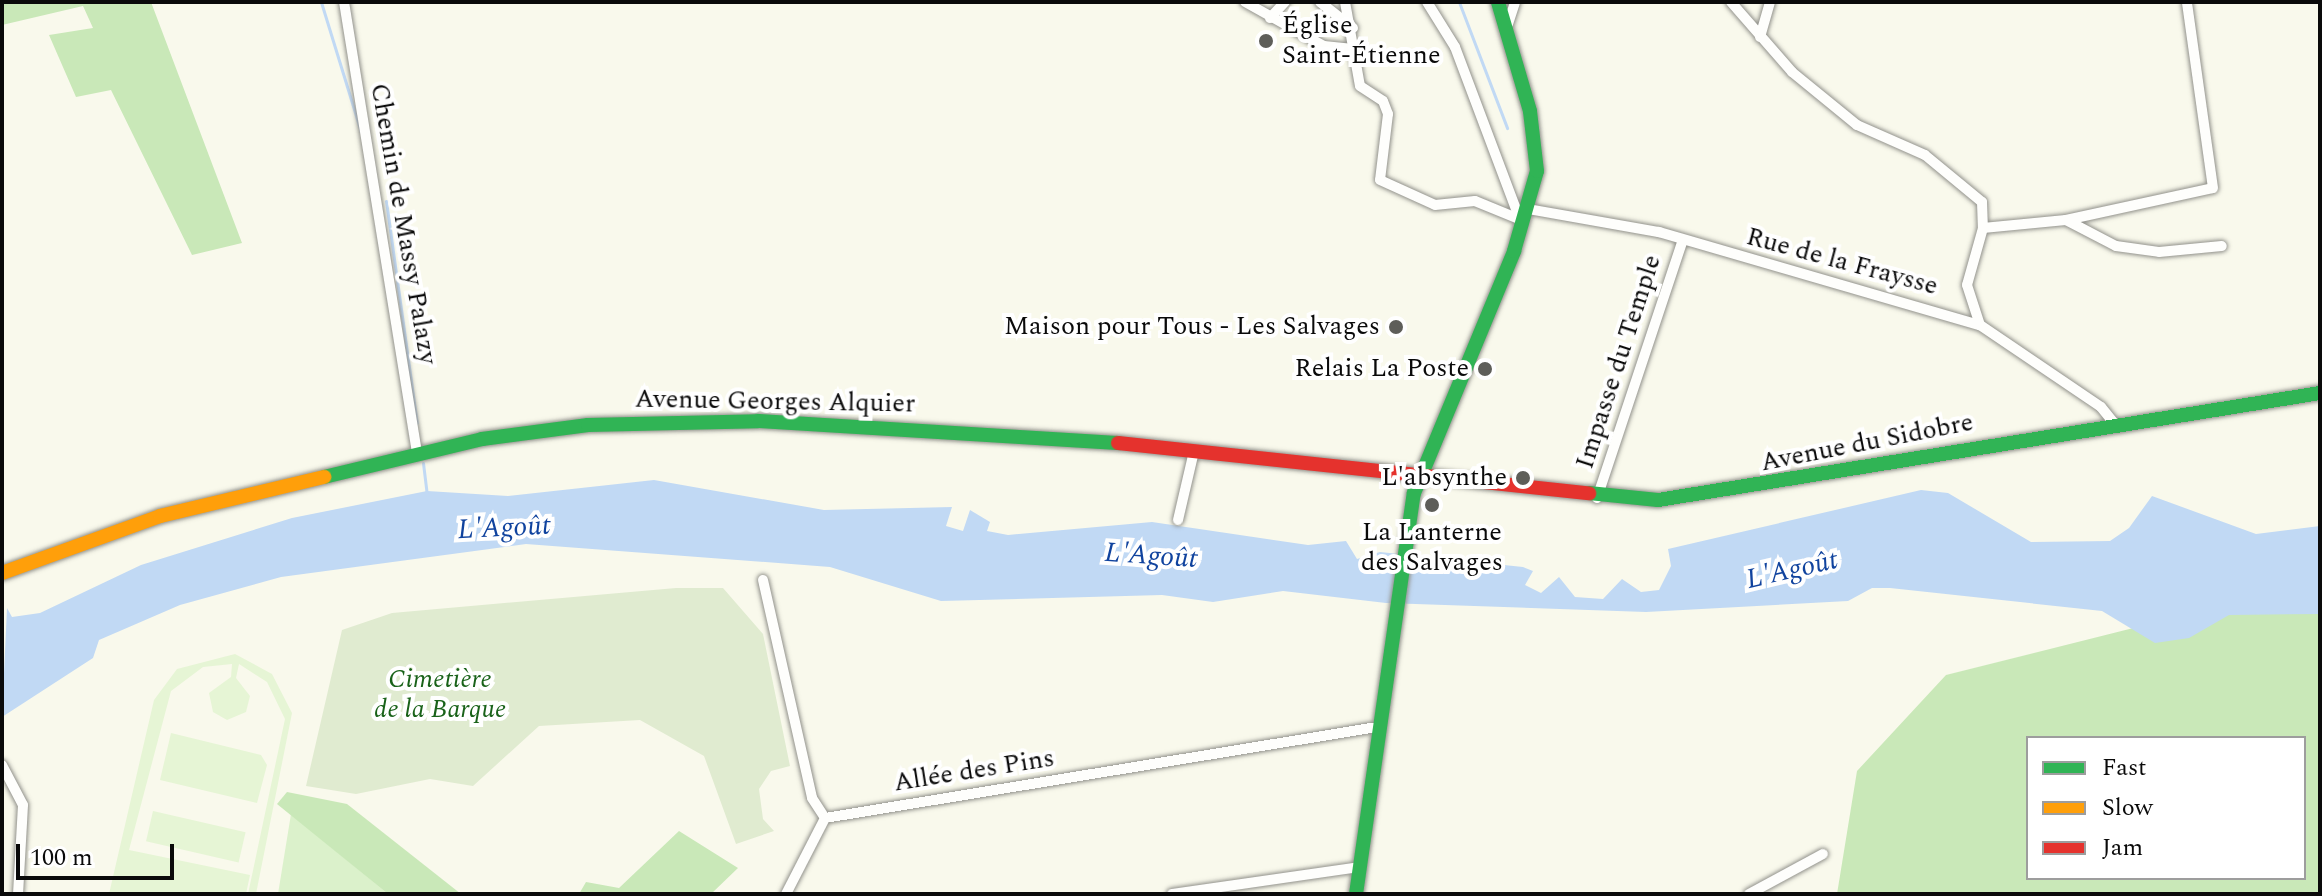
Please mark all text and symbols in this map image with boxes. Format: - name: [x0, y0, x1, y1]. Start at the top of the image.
- place label: Église Saint-Étienne: [1282, 10, 1440, 72]
- marker: Église Saint-Étienne: [1257, 32, 1275, 50]
- street label: Chemin de Massy Palazy: [363, 81, 443, 367]
- street label: Rue de la Fraysse: [1743, 221, 1941, 303]
- street label: Impasse du Temple: [1570, 251, 1668, 473]
- place label: Maison pour Tous - Les Salvages: [1004, 311, 1380, 343]
- marker: Maison pour Tous - Les Salvages: [1387, 318, 1405, 336]
- place label: Relais La Poste: [1294, 353, 1469, 385]
- marker: Relais La Poste: [1476, 360, 1494, 378]
- street label: Avenue Georges Alquier: [634, 384, 916, 420]
- street label: Avenue du Sidobre: [1758, 407, 1976, 479]
- place label: L'absynthe: [1381, 462, 1507, 494]
- marker: L'absynthe: [1514, 469, 1532, 487]
- marker: La Lanterne des Salvages: [1423, 496, 1441, 514]
- water label: L'Agoût: [457, 509, 551, 547]
- place label: La Lanterne des Salvages: [1361, 517, 1503, 578]
- water label: L'Agoût: [1103, 536, 1199, 576]
- water label: L'Agoût: [1743, 543, 1841, 597]
- park label: Cimetière de la Barque: [374, 664, 506, 726]
- legend: [2026, 736, 2306, 880]
- street label: Allée des Pins: [891, 743, 1057, 799]
- text: Fast: [2102, 750, 2147, 786]
- text: Slow: [2102, 790, 2153, 826]
- scale bar: [20, 828, 178, 878]
- text: Jam: [2102, 830, 2143, 866]
- text: 100 m: [30, 840, 93, 876]

